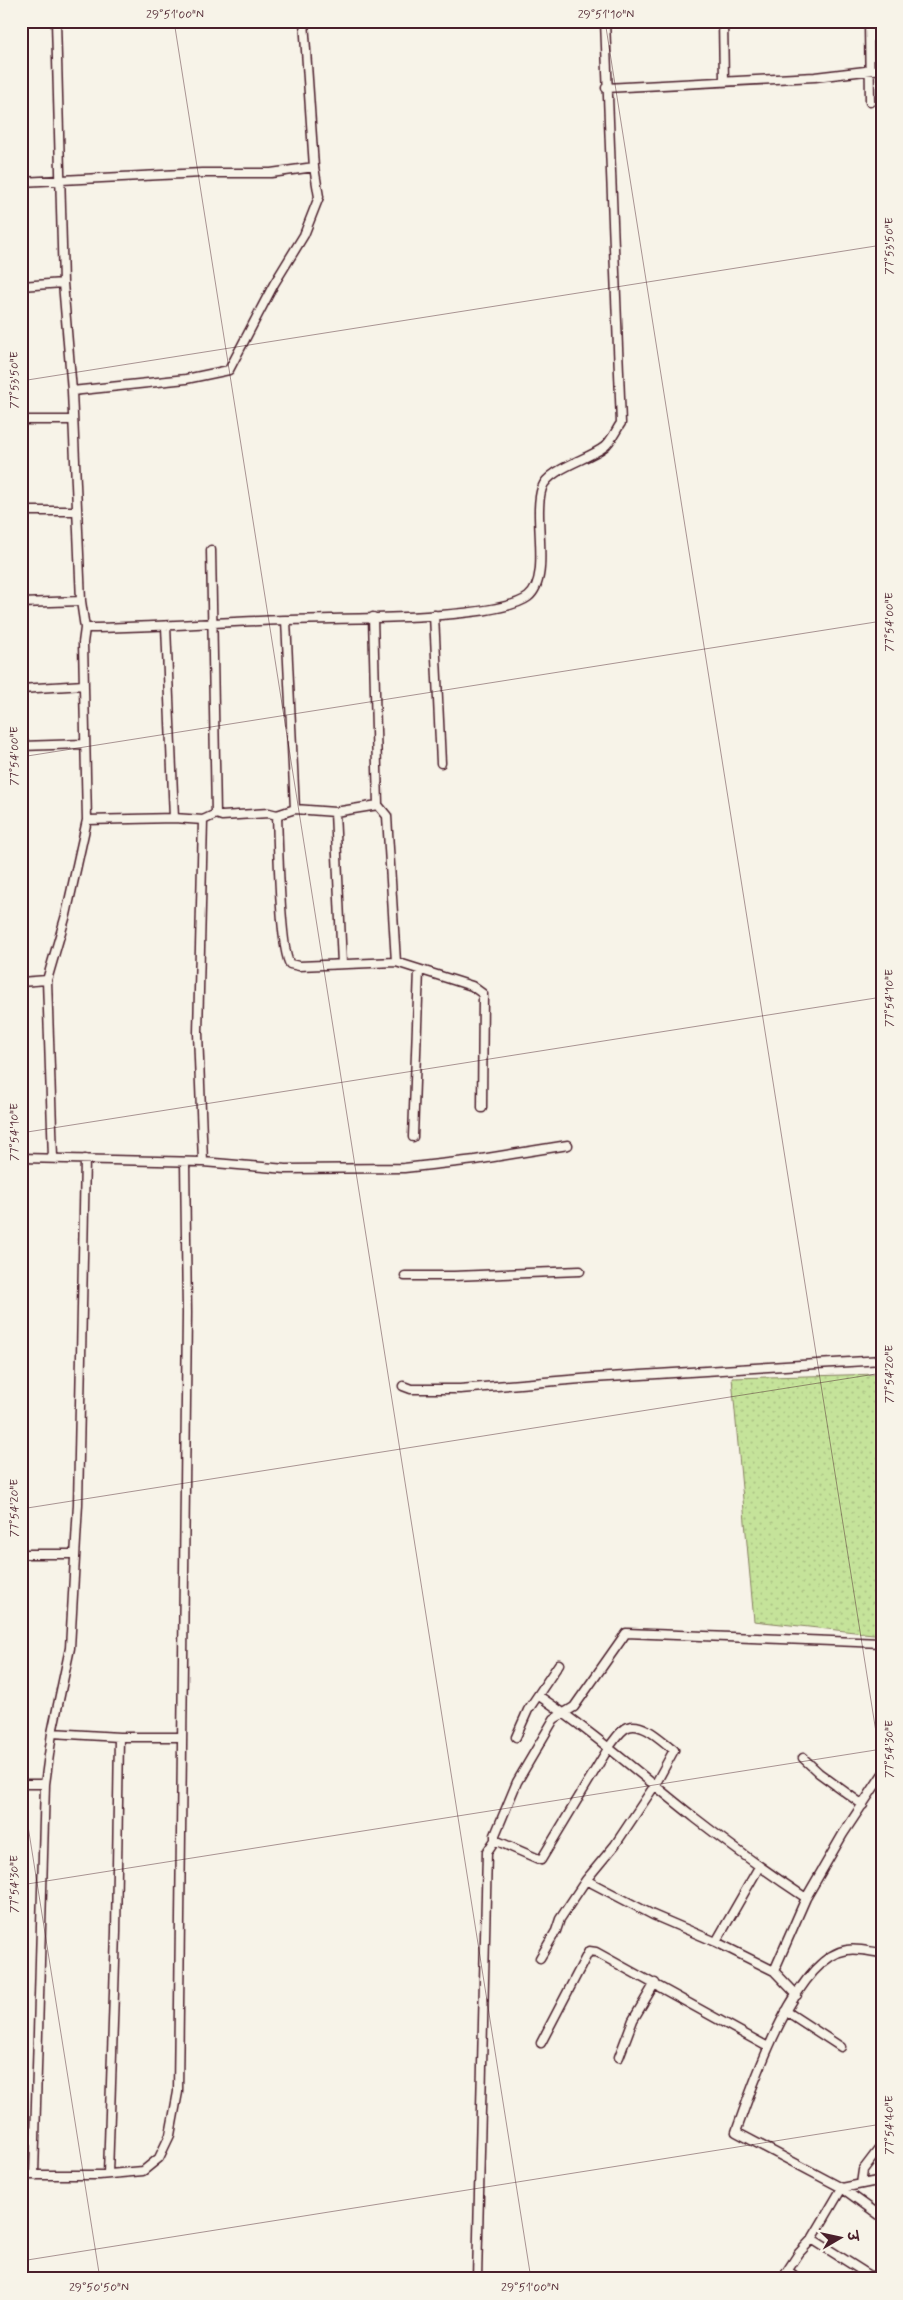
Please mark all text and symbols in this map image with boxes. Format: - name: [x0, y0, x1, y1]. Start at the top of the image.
- text: 29°51'00"N: [146, 7, 204, 23]
- text: 29°51'10"N: [578, 7, 634, 23]
- text: 77°53'50"E: [882, 217, 898, 275]
- text: 77°53'50"E: [7, 351, 23, 409]
- text: 77°54'00"E: [882, 592, 898, 652]
- text: 77°54'00"E: [7, 726, 23, 786]
- text: 77°54'10"E: [882, 969, 898, 1027]
- text: 77°54'10"E: [7, 1103, 23, 1161]
- text: 77°54'20"E: [882, 1345, 898, 1403]
- text: 77°54'20"E: [7, 1479, 23, 1537]
- text: 77°54'30"E: [882, 1720, 898, 1778]
- text: 77°54'30"E: [7, 1855, 23, 1913]
- text: 77°54'40"E: [882, 2095, 898, 2155]
- north arrow: [816, 2212, 866, 2262]
- text: उ: [842, 2228, 862, 2244]
- text: 29°50'50"N: [69, 2280, 129, 2296]
- text: 29°51'00"N: [501, 2280, 559, 2296]

